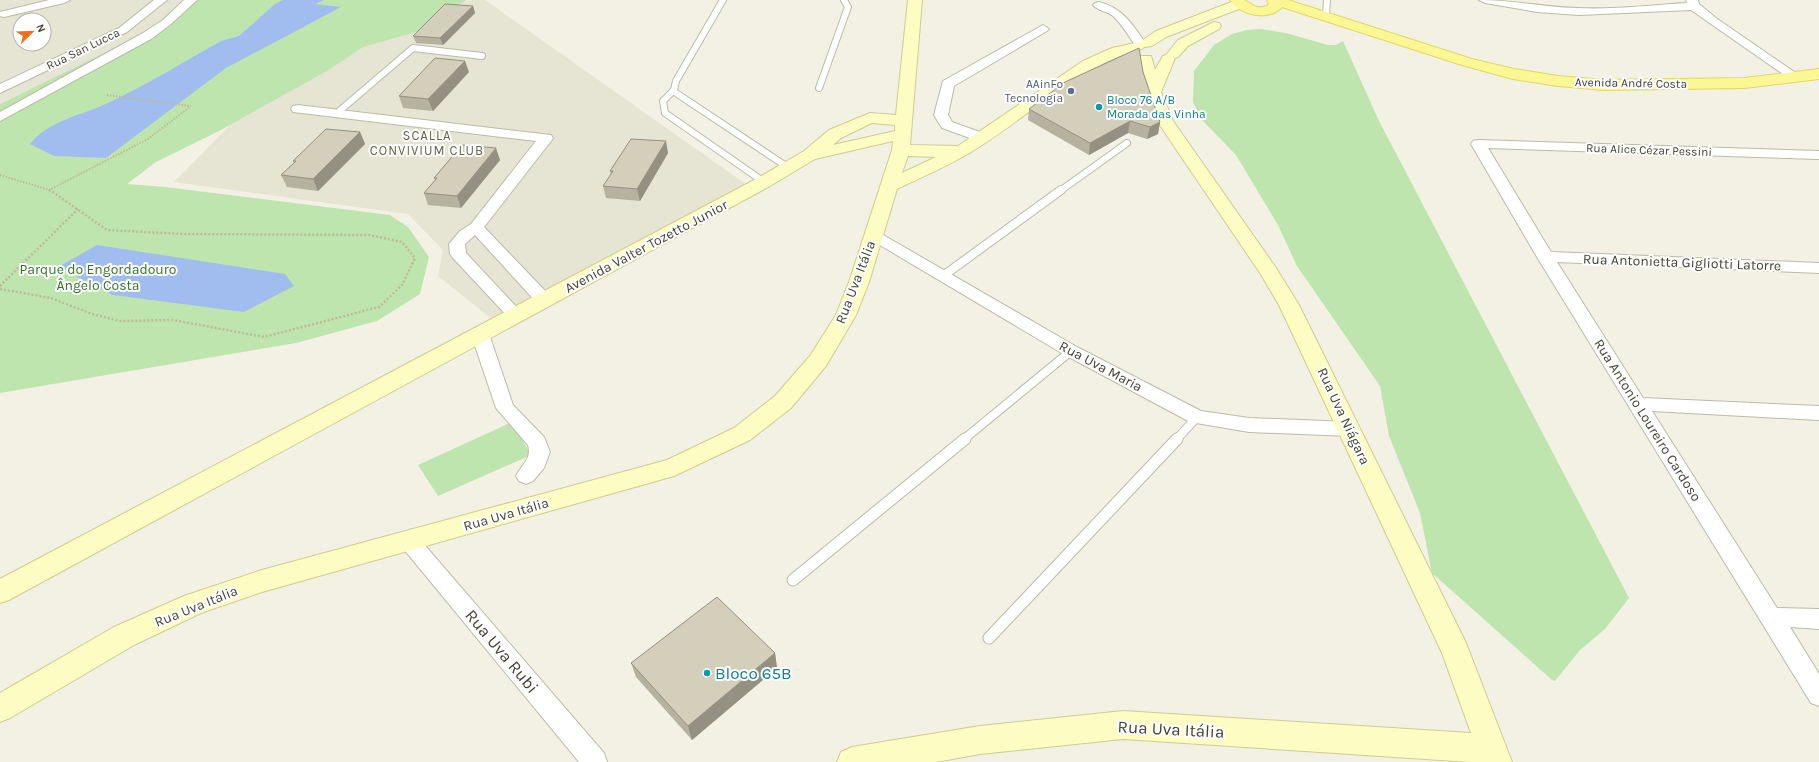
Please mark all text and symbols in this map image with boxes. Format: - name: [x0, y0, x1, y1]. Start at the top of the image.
- north arrow: [12, 12, 52, 52]
- text: N: [33, 22, 48, 34]
- street label: Rua San Lucca: [44, 25, 122, 73]
- street label: Avenida André Costa: [1575, 75, 1687, 91]
- place label: AAinFo Tecnologia: [1005, 77, 1063, 105]
- marker: AAinFo Tecnologia: [1066, 86, 1076, 96]
- place label: Bloco 76 A/B Morada das Vinha: [1107, 93, 1206, 121]
- marker: Bloco 76 A/B Morada das Vinha: [1094, 102, 1104, 112]
- district label: SCALLA CONVIVIUM CLUB: [370, 128, 484, 158]
- street label: Rua Alice Cézar Pessini: [1586, 141, 1712, 159]
- street label: Avenida Valter Tozetto Junior: [562, 196, 731, 297]
- street label: Rua Uva Itália: [832, 238, 879, 326]
- street label: Rua Antonietta Gigliotti Latorre: [1583, 251, 1781, 274]
- park label: Parque do Engordadouro Ângelo Costa: [19, 261, 177, 294]
- street label: Rua Antonio Loureiro Cardoso: [1590, 336, 1705, 505]
- street label: Rua Uva Maria: [1056, 337, 1145, 395]
- street label: Rua Uva Niágara: [1314, 365, 1373, 467]
- street label: Rua Uva Itália: [462, 494, 551, 535]
- street label: Rua Uva Itália: [152, 582, 240, 631]
- street label: Rua Uva Rubi: [461, 605, 543, 697]
- place label: Bloco 65B: [715, 663, 792, 683]
- marker: Bloco 65B: [702, 668, 712, 678]
- street label: Rua Uva Itália: [1117, 716, 1225, 742]

